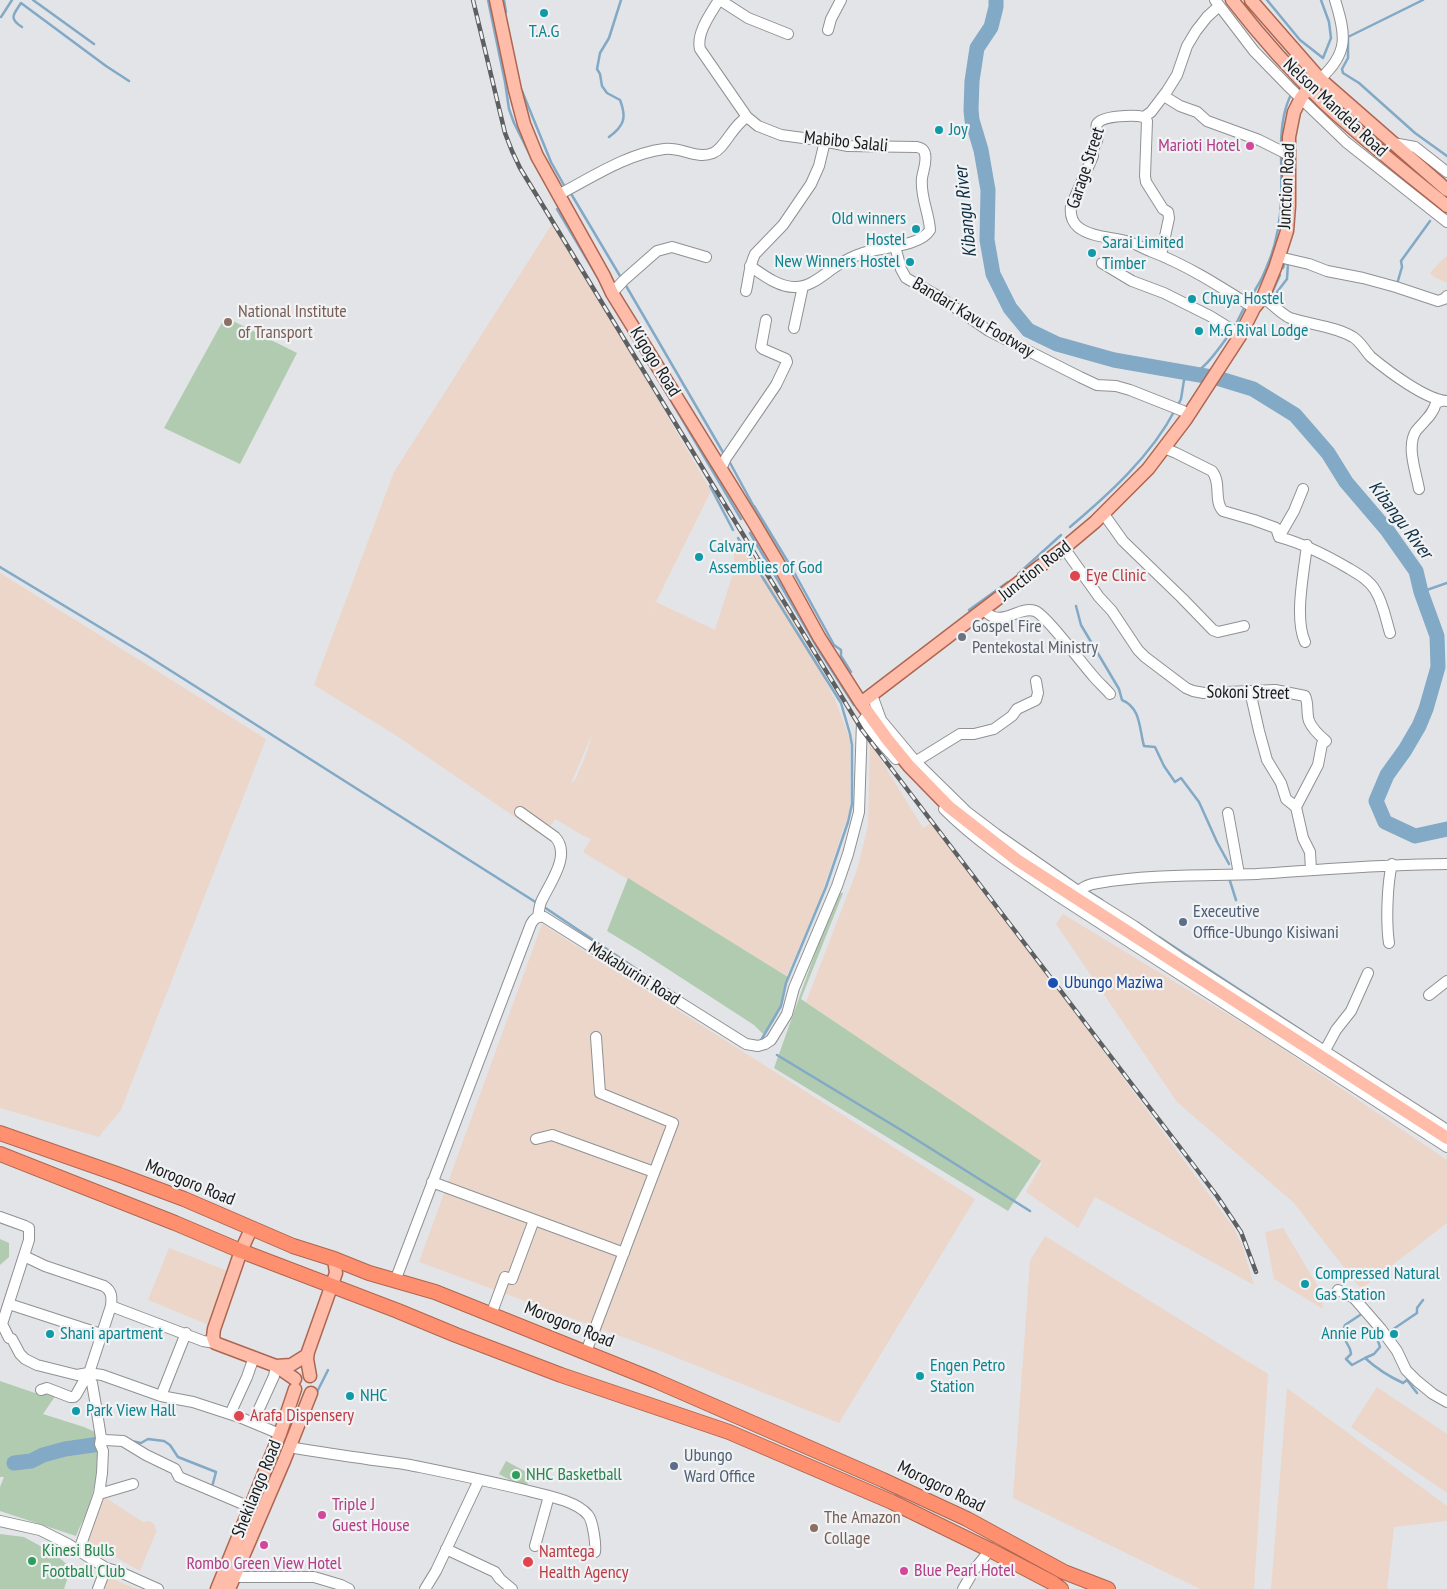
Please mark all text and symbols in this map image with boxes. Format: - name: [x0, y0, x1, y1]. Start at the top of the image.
- marker: T.A.G: [538, 7, 550, 19]
- place label: T.A.G: [529, 21, 559, 43]
- street label: Nelson Mandela Road: [1278, 54, 1392, 162]
- place label: Joy: [949, 119, 968, 141]
- marker: Joy: [933, 124, 945, 136]
- street label: Garage Street: [1063, 124, 1109, 212]
- street label: Mabibo Salali: [803, 127, 889, 157]
- place label: Marioti Hotel: [1158, 135, 1240, 157]
- marker: Marioti Hotel: [1244, 140, 1256, 152]
- street label: Junction Road: [1274, 143, 1300, 229]
- water label: Kibangu River: [950, 165, 982, 259]
- place label: Old winners Hostel: [832, 208, 906, 250]
- marker: Old winners Hostel: [910, 223, 922, 235]
- place label: Sarai Limited Timber: [1102, 232, 1184, 274]
- marker: Sarai Limited Timber: [1086, 247, 1098, 259]
- place label: New Winners Hostel: [775, 251, 900, 273]
- marker: New Winners Hostel: [904, 256, 916, 268]
- street label: Bandari Kavu Footway: [908, 273, 1038, 363]
- place label: Chuya Hostel: [1202, 288, 1284, 310]
- marker: Chuya Hostel: [1186, 293, 1198, 305]
- place label: National Institute of Transport: [238, 301, 347, 344]
- marker: National Institute of Transport: [222, 316, 234, 328]
- place label: M.G Rival Lodge: [1209, 320, 1309, 342]
- street label: Kigogo Road: [625, 323, 685, 401]
- marker: M.G Rival Lodge: [1193, 325, 1205, 337]
- water label: Kibangu River: [1363, 476, 1437, 564]
- place label: Calvary Assemblies of God: [709, 536, 823, 578]
- street label: Junction Road: [995, 536, 1075, 606]
- marker: Calvary Assemblies of God: [693, 551, 705, 563]
- place label: Eye Clinic: [1086, 565, 1146, 587]
- marker: Eye Clinic: [1068, 569, 1082, 583]
- place label: Gospel Fire Pentekostal Ministry: [972, 616, 1098, 659]
- marker: Gospel Fire Pentekostal Ministry: [956, 631, 968, 643]
- street label: Sokoni Street: [1206, 681, 1290, 705]
- place label: Execeutive Office-Ubungo Kisiwani: [1193, 901, 1339, 944]
- marker: Execeutive Office-Ubungo Kisiwani: [1177, 916, 1189, 928]
- street label: Makaburini Road: [584, 937, 684, 1011]
- place label: Ubungo Maziwa: [1064, 972, 1163, 994]
- marker: Ubungo Maziwa: [1046, 976, 1060, 990]
- street label: Morogoro Road: [142, 1155, 238, 1211]
- place label: Compressed Natural Gas Station: [1315, 1263, 1440, 1306]
- marker: Compressed Natural Gas Station: [1299, 1278, 1311, 1290]
- street label: Morogoro Road: [521, 1297, 617, 1353]
- place label: Shani apartment: [60, 1323, 163, 1345]
- place label: Annie Pub: [1321, 1323, 1384, 1345]
- marker: Shani apartment: [44, 1328, 56, 1340]
- marker: Annie Pub: [1388, 1328, 1400, 1340]
- place label: Engen Petro Station: [930, 1355, 1005, 1398]
- marker: Engen Petro Station: [914, 1370, 926, 1382]
- place label: NHC: [360, 1385, 388, 1407]
- marker: NHC: [344, 1390, 356, 1402]
- place label: Park View Hall: [86, 1400, 176, 1422]
- marker: Park View Hall: [70, 1405, 82, 1417]
- place label: Arafa Dispensery: [250, 1405, 354, 1427]
- marker: Arafa Dispensery: [232, 1409, 246, 1423]
- street label: Shekilango Road: [228, 1437, 286, 1541]
- place label: Ubungo Ward Office: [684, 1445, 755, 1488]
- street label: Morogoro Road: [894, 1457, 988, 1517]
- marker: Ubungo Ward Office: [668, 1460, 680, 1472]
- place label: NHC Basketball: [526, 1464, 622, 1486]
- marker: NHC Basketball: [510, 1469, 522, 1481]
- place label: Triple J Guest House: [332, 1494, 410, 1536]
- place label: The Amazon Collage: [824, 1507, 901, 1550]
- marker: Triple J Guest House: [316, 1509, 328, 1521]
- marker: The Amazon Collage: [808, 1522, 820, 1534]
- marker: Rombo Green View Hotel: [258, 1539, 270, 1551]
- place label: Kinesi Bulls Football Club: [42, 1540, 125, 1582]
- place label: Namtega Health Agency: [539, 1541, 629, 1584]
- place label: Rombo Green View Hotel: [187, 1553, 341, 1575]
- marker: Kinesi Bulls Football Club: [26, 1555, 38, 1567]
- marker: Namtega Health Agency: [521, 1555, 535, 1569]
- place label: Blue Pearl Hotel: [914, 1560, 1015, 1582]
- marker: Blue Pearl Hotel: [898, 1565, 910, 1577]

